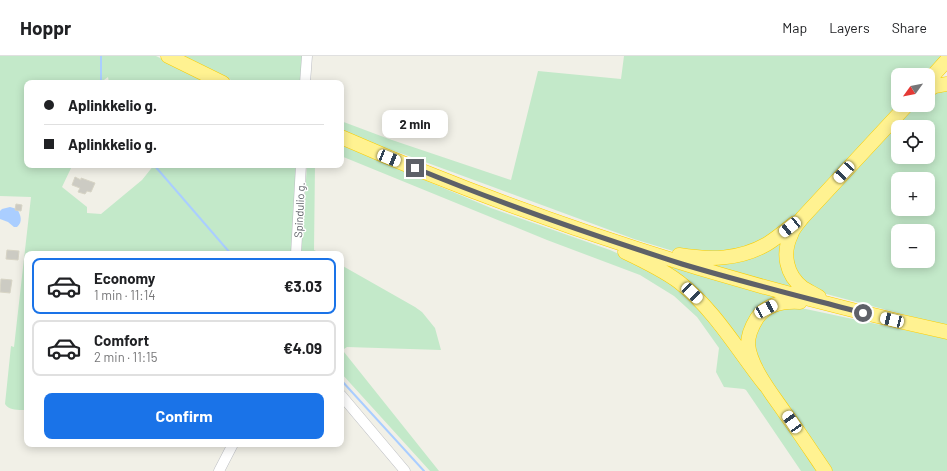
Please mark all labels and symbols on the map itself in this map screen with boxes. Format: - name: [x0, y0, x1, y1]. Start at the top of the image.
- north arrow: [891, 68, 935, 112]
- callout: 2 min: [382, 110, 448, 138]
- car: [376, 148, 402, 168]
- route end: [406, 159, 424, 177]
- car: [831, 159, 857, 185]
- street label: Spindulio g.: [291, 182, 307, 238]
- car: [777, 215, 803, 239]
- car: [679, 280, 705, 306]
- car: [753, 298, 779, 320]
- route start: [854, 304, 872, 322]
- car: [879, 311, 905, 329]
- car: [780, 409, 804, 435]

